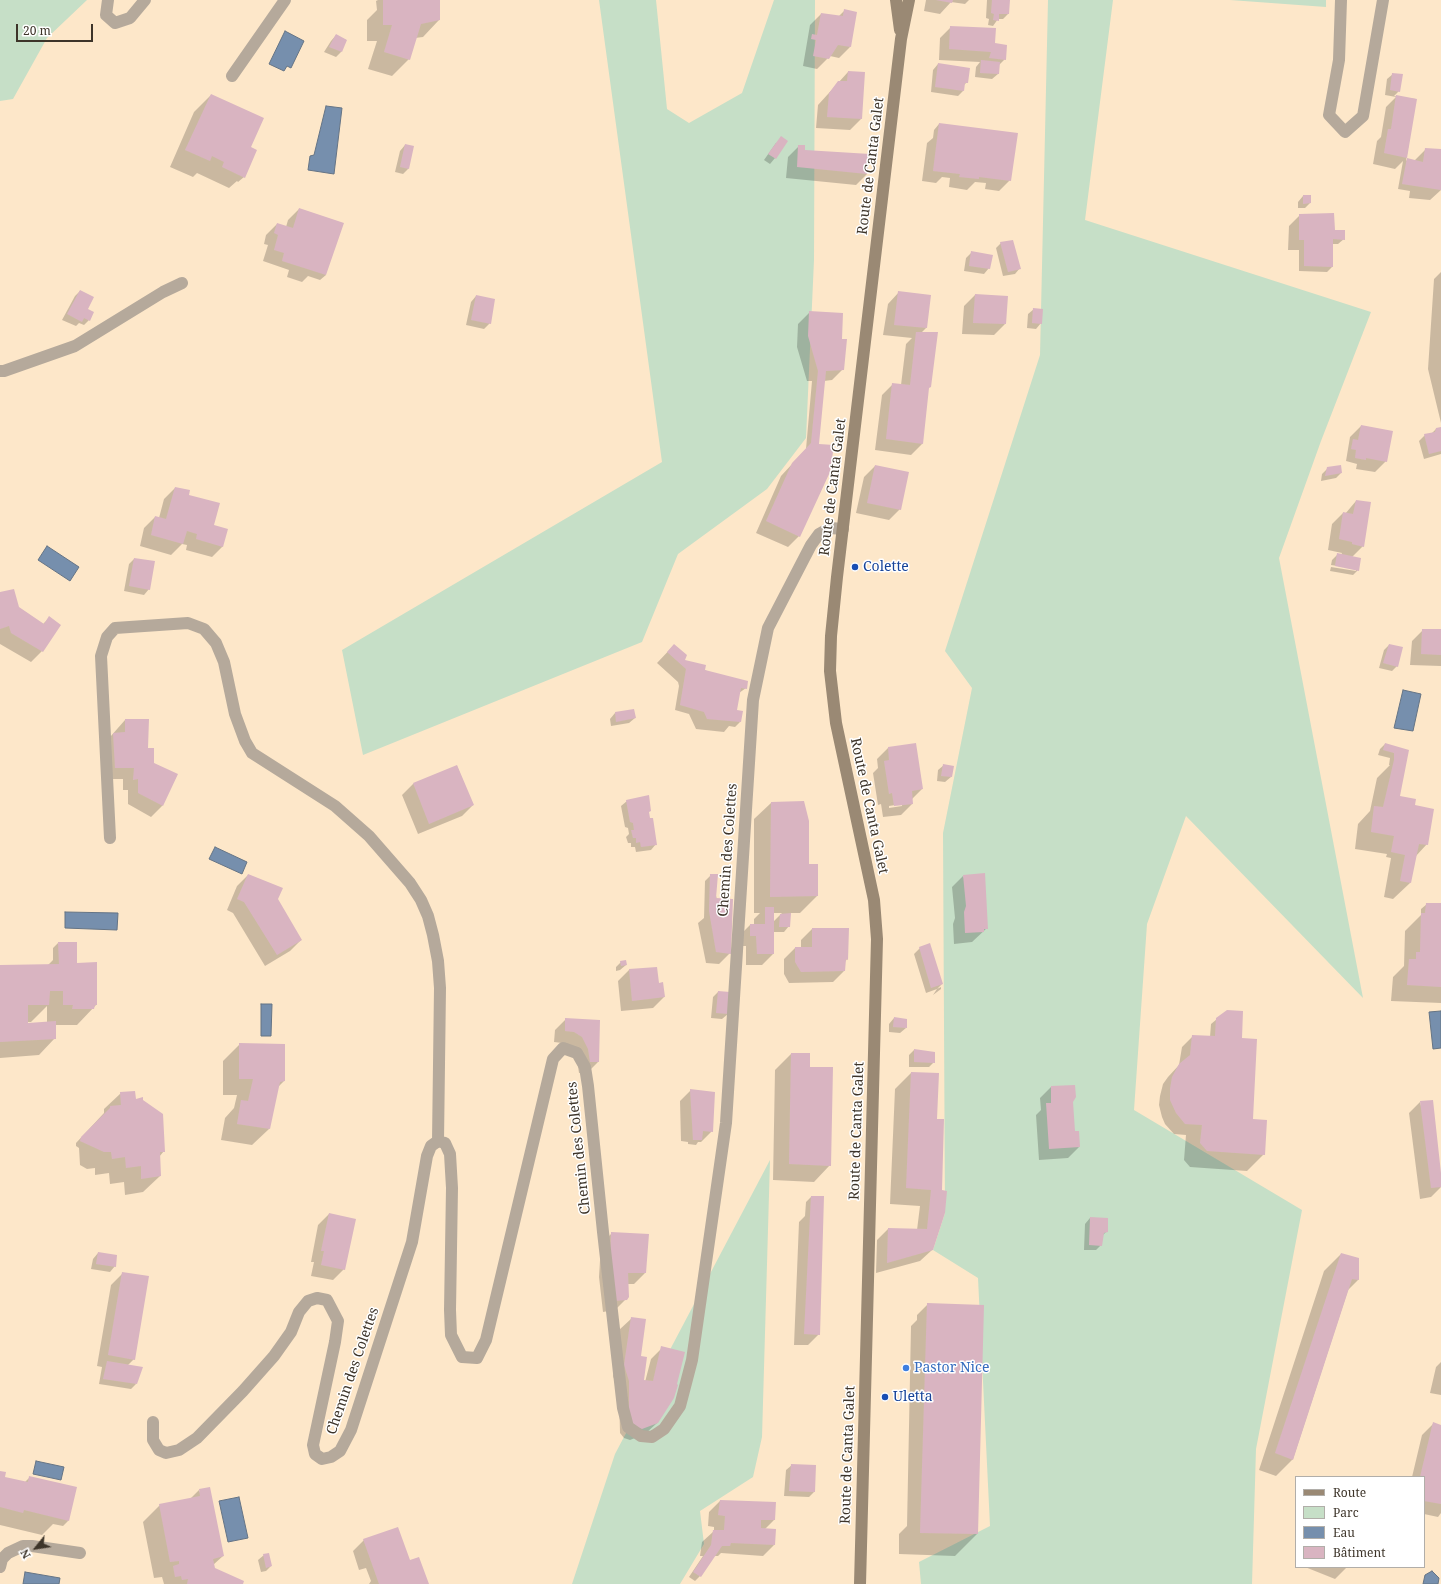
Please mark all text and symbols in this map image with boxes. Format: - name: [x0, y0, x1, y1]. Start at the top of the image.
- scale bar: [18, 16, 95, 42]
- text: 20 m: [23, 22, 51, 39]
- street label: Route de Canta Galet: [854, 96, 888, 236]
- street label: Route de Canta Galet: [816, 417, 850, 557]
- place label: Colette: [863, 559, 909, 575]
- marker: Colette: [850, 562, 860, 572]
- street label: Route de Canta Galet: [846, 737, 892, 875]
- street label: Chemin des Colettes: [715, 783, 741, 917]
- street label: Route de Canta Galet: [846, 1061, 868, 1201]
- street label: Chemin des Colettes: [564, 1081, 594, 1215]
- street label: Chemin des Colettes: [323, 1305, 383, 1437]
- place label: Pastor Nice: [914, 1360, 989, 1376]
- marker: Pastor Nice: [901, 1363, 911, 1373]
- street label: Route de Canta Galet: [837, 1385, 859, 1525]
- place label: Uletta: [893, 1389, 933, 1405]
- marker: Uletta: [880, 1392, 890, 1402]
- legend: [1295, 1476, 1425, 1568]
- text: Route: [1333, 1484, 1366, 1501]
- text: Parc: [1333, 1504, 1359, 1521]
- text: Eau: [1333, 1524, 1355, 1541]
- north arrow: [16, 1528, 56, 1568]
- text: Bâtiment: [1333, 1544, 1385, 1561]
- text: N: [17, 1547, 34, 1562]

